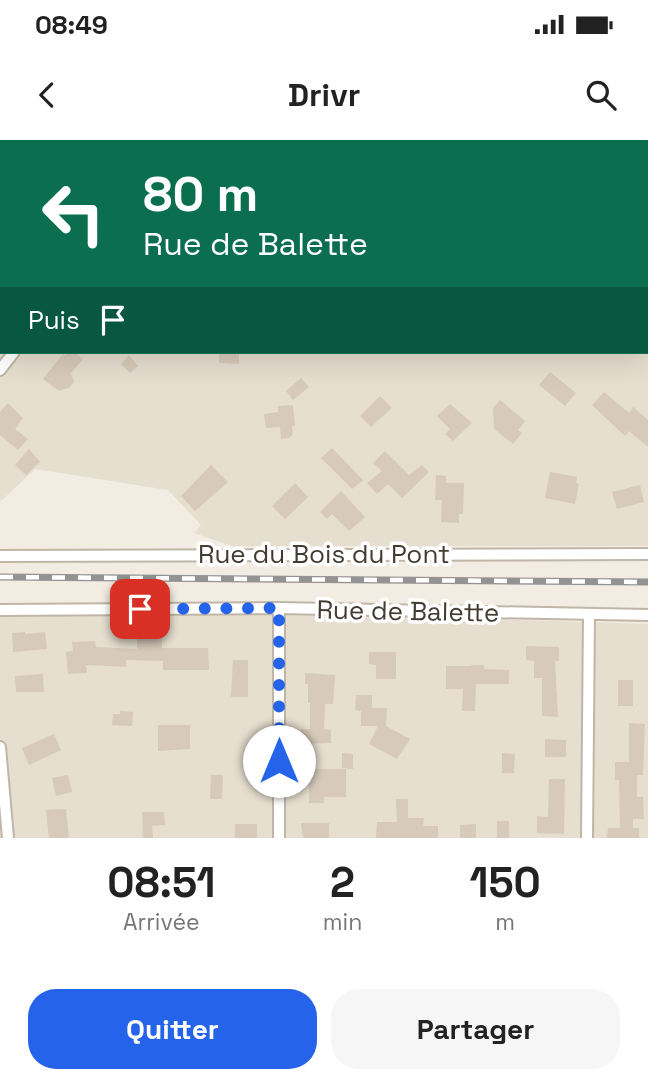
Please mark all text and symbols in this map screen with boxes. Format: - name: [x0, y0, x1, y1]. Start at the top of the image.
- text: 08:49: [35, 8, 108, 42]
- text: Drivr: [288, 75, 360, 115]
- icon: back: [28, 76, 66, 114]
- icon: search: [582, 76, 620, 114]
- text: 80 m: [143, 163, 258, 225]
- icon: left: [28, 168, 119, 259]
- text: Rue de Balette: [143, 224, 368, 264]
- icon: arrive: [94, 301, 132, 339]
- text: Puis: [28, 303, 80, 337]
- street label: Rue du Bois du Pont: [198, 537, 450, 571]
- pin: [110, 579, 170, 639]
- icon: arrive: [121, 590, 159, 628]
- street label: Rue de Balette: [316, 592, 500, 630]
- position arrow: [242, 724, 316, 798]
- text: 08:51: [107, 856, 216, 909]
- text: 2: [330, 856, 355, 909]
- text: 150: [469, 856, 541, 909]
- text: Arrivée: [123, 907, 200, 937]
- text: min: [323, 907, 362, 937]
- text: m: [495, 907, 515, 937]
- button: Quitter: [28, 989, 317, 1069]
- button: Partager: [331, 989, 620, 1069]

